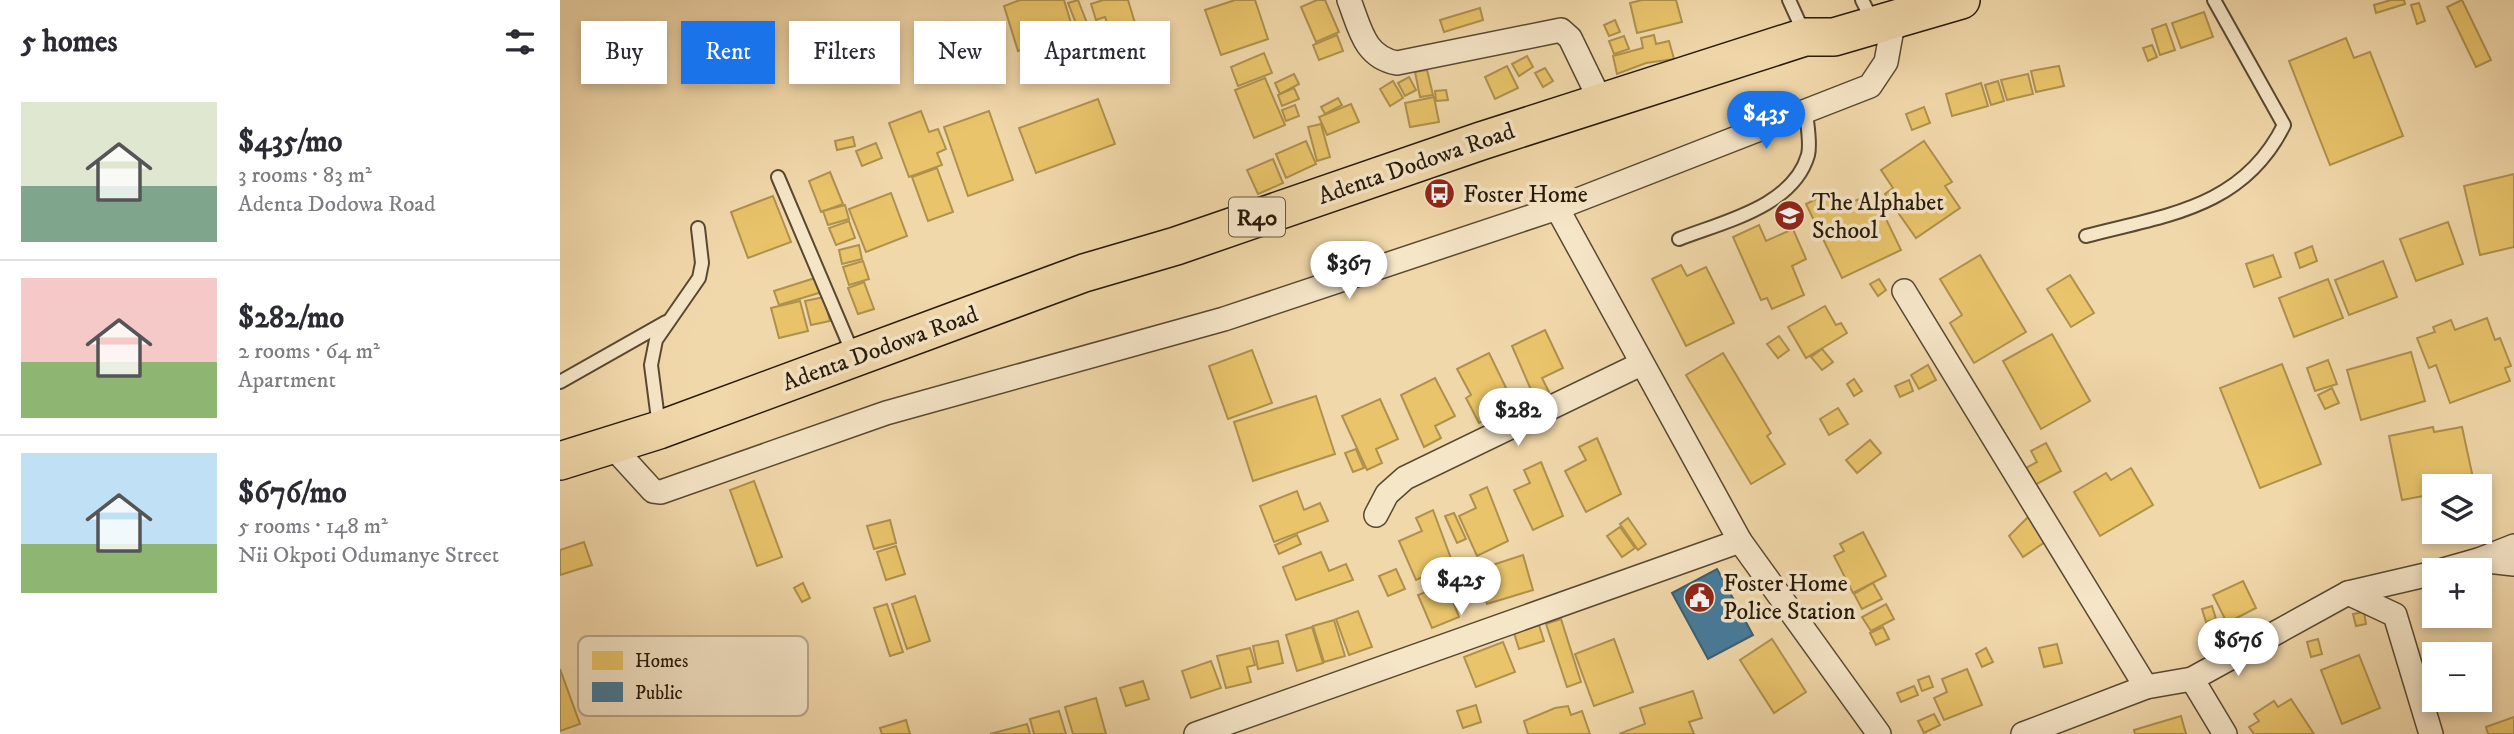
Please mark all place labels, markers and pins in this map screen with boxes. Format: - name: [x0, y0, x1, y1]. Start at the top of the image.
- pin: $435: [1725, 92, 1807, 151]
- bus stop icon: Foster Home: [1423, 177, 1457, 211]
- place label: Foster Home: [1463, 180, 1588, 210]
- place label: The Alphabet School: [1812, 188, 1944, 246]
- school or university icon: The Alphabet School: [1772, 199, 1806, 233]
- pin: $367: [1308, 242, 1390, 301]
- pin: $282: [1477, 388, 1559, 448]
- pin: $425: [1420, 558, 1502, 617]
- place label: Foster Home Police Station: [1723, 569, 1856, 627]
- public building icon: Foster Home Police Station: [1683, 580, 1717, 614]
- pin: $676: [2197, 618, 2279, 678]

